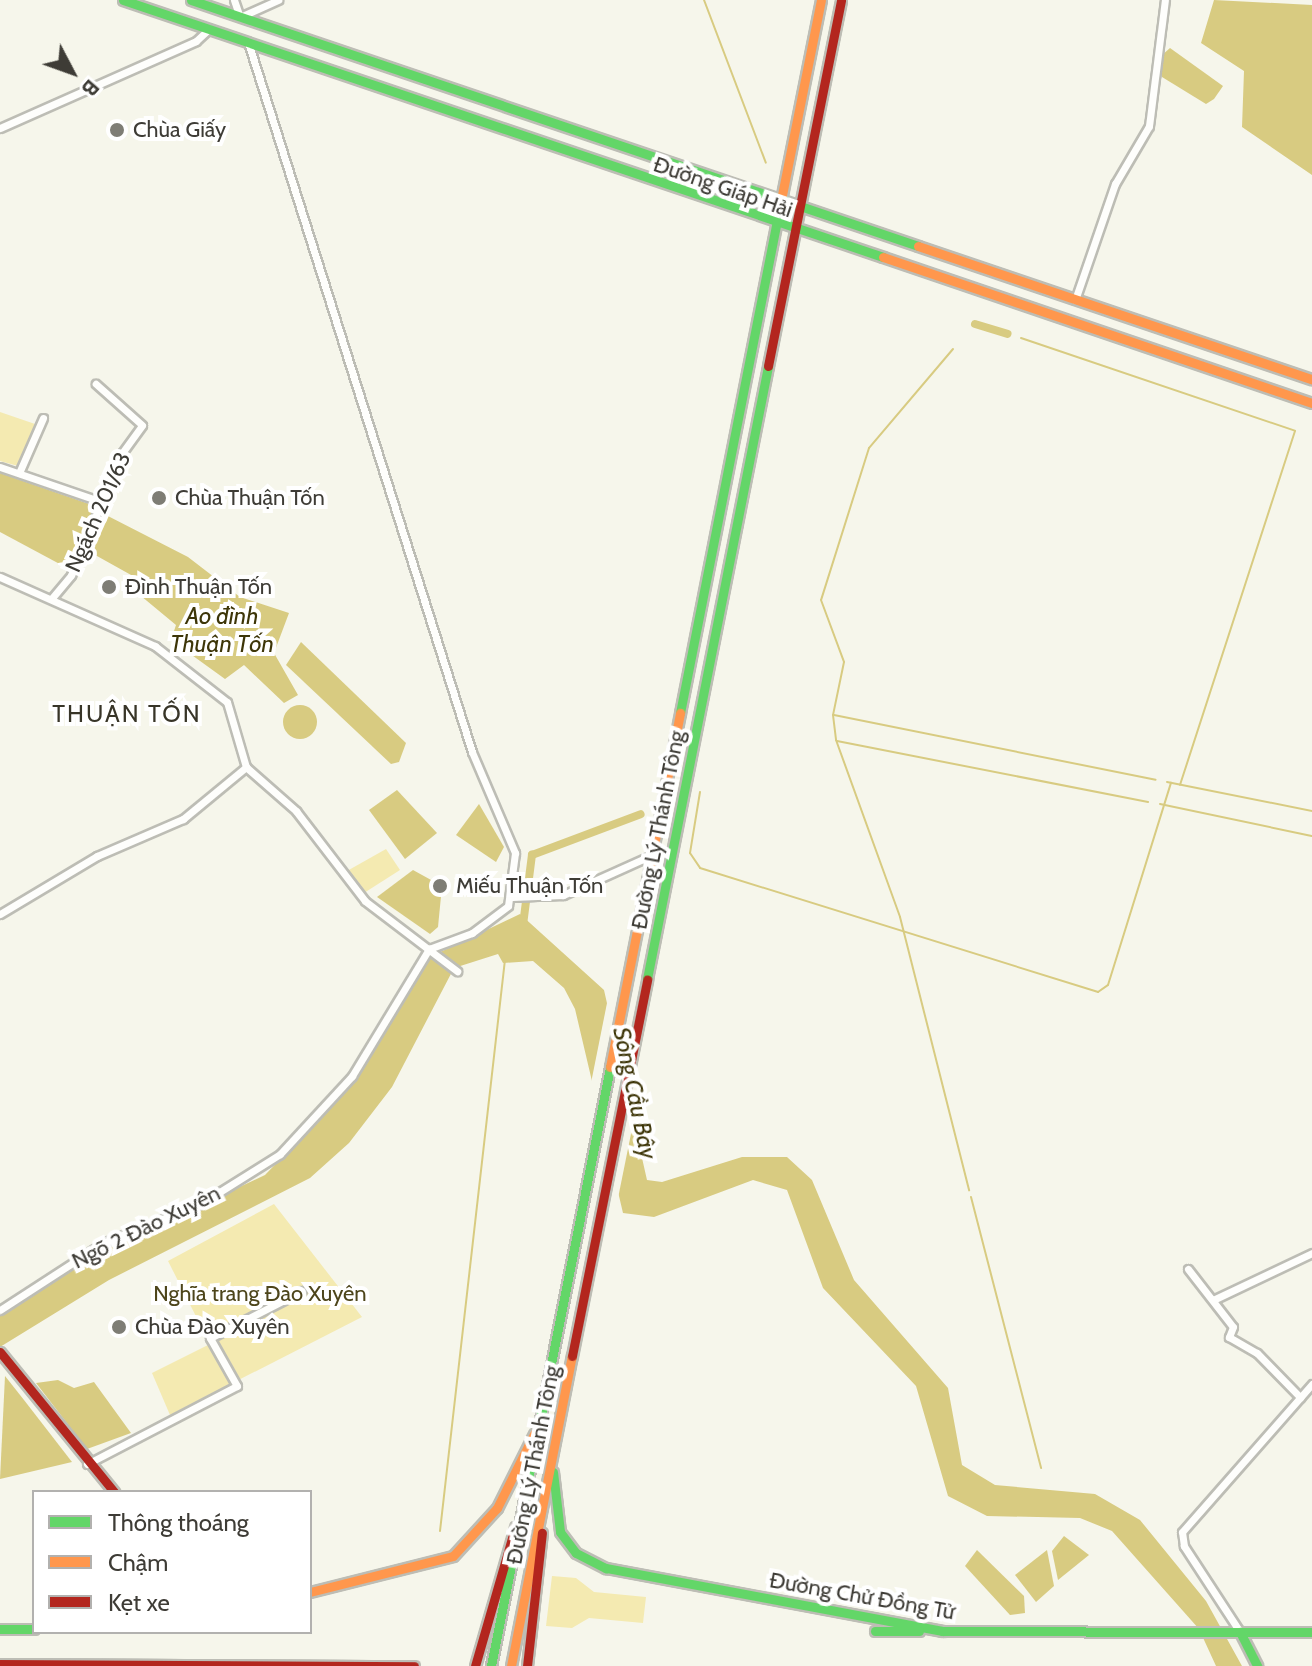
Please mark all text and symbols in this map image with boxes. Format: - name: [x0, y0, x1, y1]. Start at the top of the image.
- north arrow: [32, 32, 112, 112]
- text: B: [76, 74, 105, 102]
- place label: Chùa Giấy: [133, 117, 226, 143]
- marker: Chùa Giấy: [108, 121, 126, 139]
- street label: Đường Giáp Hải: [650, 151, 796, 223]
- street label: Ngách 201/63: [60, 448, 136, 576]
- place label: Chùa Thuận Tốn: [175, 485, 325, 511]
- marker: Chùa Thuận Tốn: [150, 489, 168, 507]
- place label: Đình Thuận Tốn: [125, 574, 272, 600]
- marker: Đình Thuận Tốn: [100, 578, 118, 596]
- water label: Ao đình Thuận Tốn: [170, 602, 274, 658]
- district label: THUẬN TỐN: [52, 700, 202, 728]
- street label: Đường Lý Thánh Tông: [626, 728, 690, 932]
- place label: Miếu Thuận Tốn: [456, 873, 603, 899]
- marker: Miếu Thuận Tốn: [431, 877, 449, 895]
- water label: Sông Cầu Bây: [607, 1024, 663, 1162]
- street label: Ngõ 2 Đào Xuyên: [68, 1180, 224, 1274]
- park label: Nghĩa trang Đào Xuyên: [153, 1281, 367, 1307]
- place label: Chùa Đào Xuyên: [135, 1314, 290, 1340]
- marker: Chùa Đào Xuyên: [110, 1318, 128, 1336]
- street label: Đường Lý Thánh Tông: [501, 1363, 565, 1567]
- legend: [32, 1490, 312, 1634]
- text: Thông thoáng: [108, 1508, 249, 1537]
- text: Chậm: [108, 1548, 168, 1577]
- street label: Đường Chử Đồng Tử: [767, 1567, 957, 1625]
- text: Kẹt xe: [108, 1588, 170, 1617]

